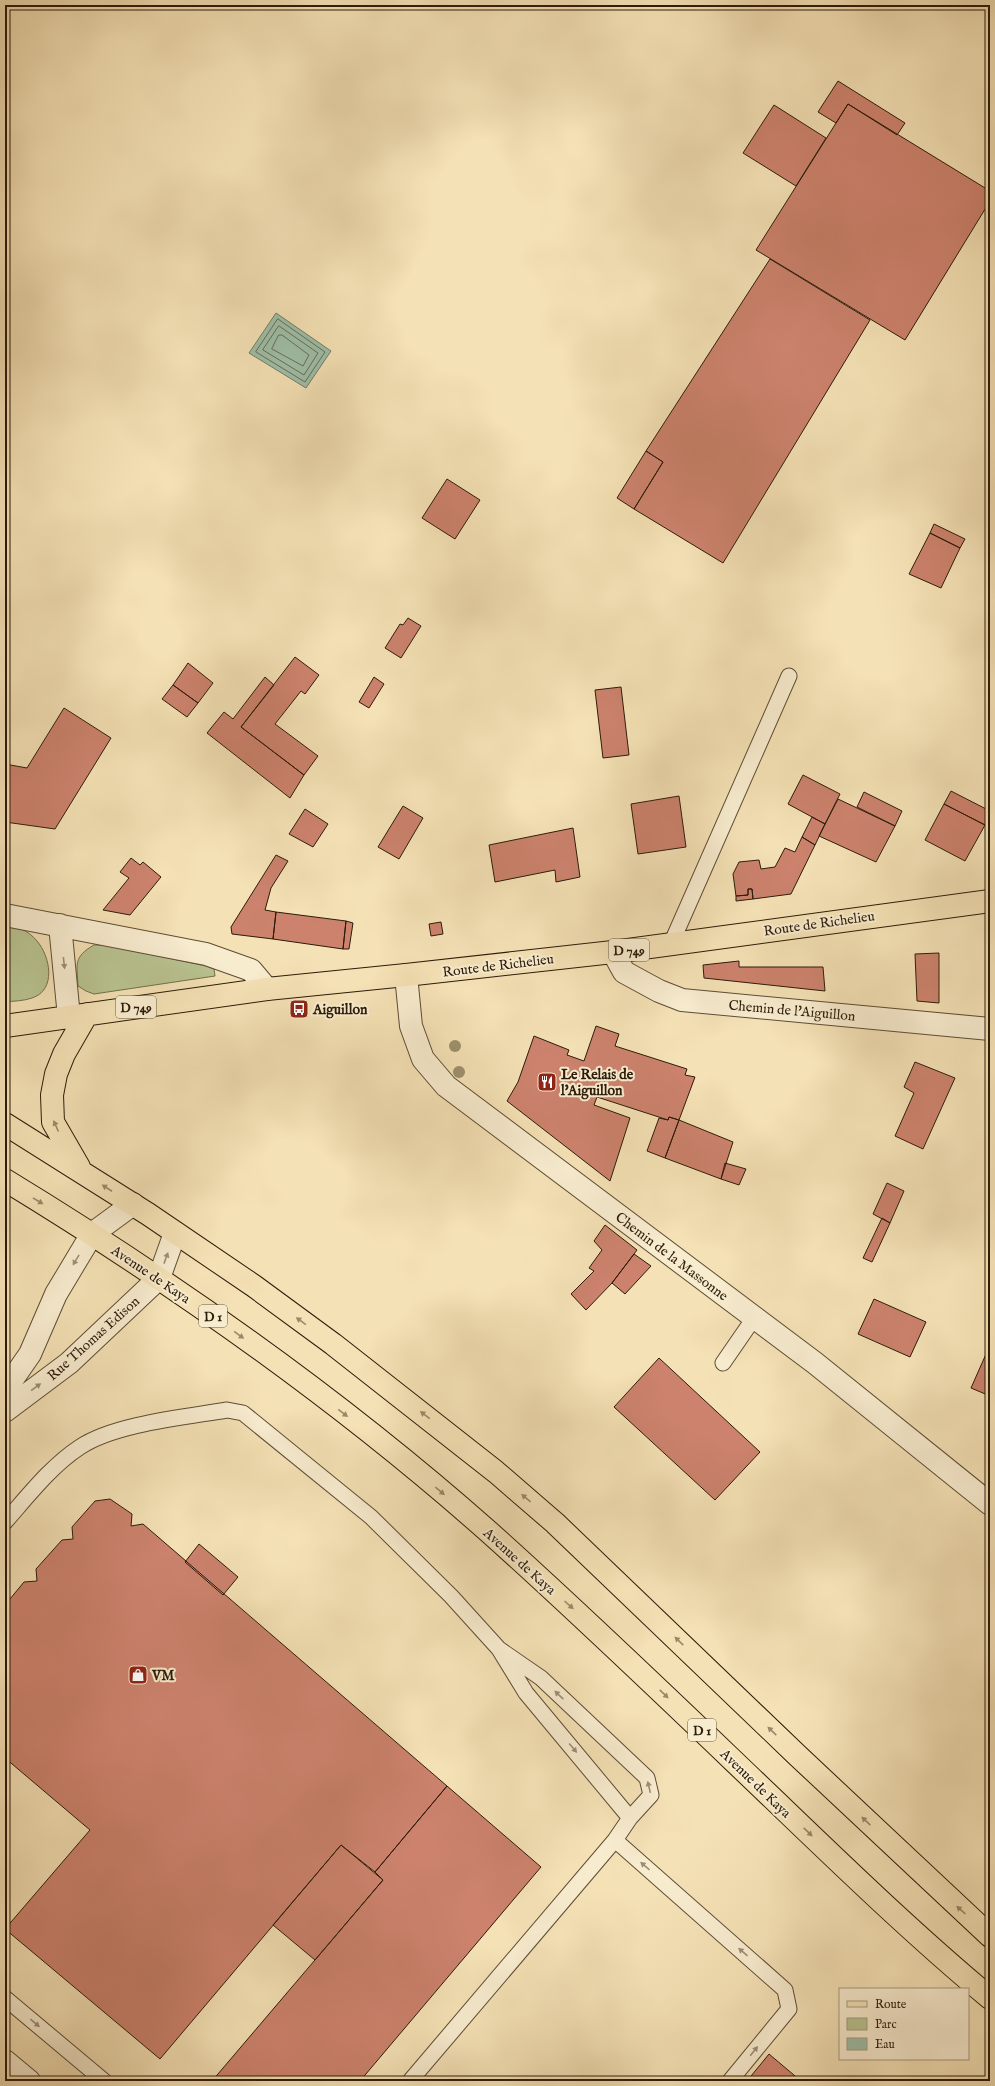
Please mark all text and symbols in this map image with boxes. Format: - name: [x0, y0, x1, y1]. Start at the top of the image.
- street label: Route de Richelieu: [762, 907, 876, 941]
- road number: D 749: [609, 939, 649, 961]
- street label: Route de Richelieu: [441, 950, 555, 982]
- one-way arrow: [61, 957, 67, 969]
- road number: D 749: [116, 996, 156, 1018]
- street label: Chemin de l'Aiguillon: [728, 996, 857, 1026]
- bus stop icon: Aiguillon: [288, 998, 310, 1020]
- place label: Aiguillon: [312, 1001, 368, 1019]
- place label: Le Relais de l'Aiguillon: [560, 1066, 634, 1100]
- restaurant icon: Le Relais de l'Aiguillon: [536, 1071, 558, 1093]
- one-way arrow: [52, 1120, 59, 1132]
- one-way arrow: [102, 1184, 112, 1192]
- one-way arrow: [32, 1197, 44, 1204]
- street label: Chemin de la Massonne: [611, 1208, 732, 1305]
- street label: Avenue de Kaya: [107, 1241, 194, 1308]
- one-way arrow: [163, 1251, 169, 1263]
- one-way arrow: [72, 1255, 80, 1265]
- street label: Rue Thomas Edison: [44, 1292, 144, 1385]
- road number: D 1: [199, 1305, 227, 1327]
- one-way arrow: [296, 1316, 307, 1325]
- one-way arrow: [234, 1331, 245, 1339]
- one-way arrow: [31, 1383, 42, 1392]
- one-way arrow: [338, 1409, 349, 1417]
- one-way arrow: [420, 1411, 431, 1419]
- one-way arrow: [435, 1487, 446, 1496]
- one-way arrow: [520, 1493, 531, 1502]
- street label: Avenue de Kaya: [479, 1524, 560, 1600]
- one-way arrow: [564, 1600, 574, 1610]
- one-way arrow: [674, 1636, 684, 1646]
- shop icon: VM: [127, 1664, 149, 1686]
- place label: VM: [151, 1667, 175, 1685]
- one-way arrow: [659, 1689, 669, 1699]
- one-way arrow: [554, 1690, 564, 1700]
- road number: D 1: [688, 1719, 716, 1741]
- one-way arrow: [767, 1726, 777, 1736]
- one-way arrow: [568, 1743, 577, 1754]
- street label: Avenue de Kaya: [715, 1745, 795, 1823]
- one-way arrow: [645, 1781, 651, 1793]
- one-way arrow: [861, 1816, 871, 1825]
- one-way arrow: [803, 1827, 813, 1837]
- one-way arrow: [640, 1862, 650, 1871]
- one-way arrow: [956, 1905, 966, 1914]
- one-way arrow: [737, 1948, 748, 1957]
- legend: [839, 1988, 969, 2060]
- text: Route: [875, 1997, 907, 2012]
- text: Parc: [875, 2017, 897, 2032]
- one-way arrow: [30, 2019, 40, 2028]
- text: Eau: [875, 2037, 895, 2052]
- one-way arrow: [750, 2045, 759, 2056]

